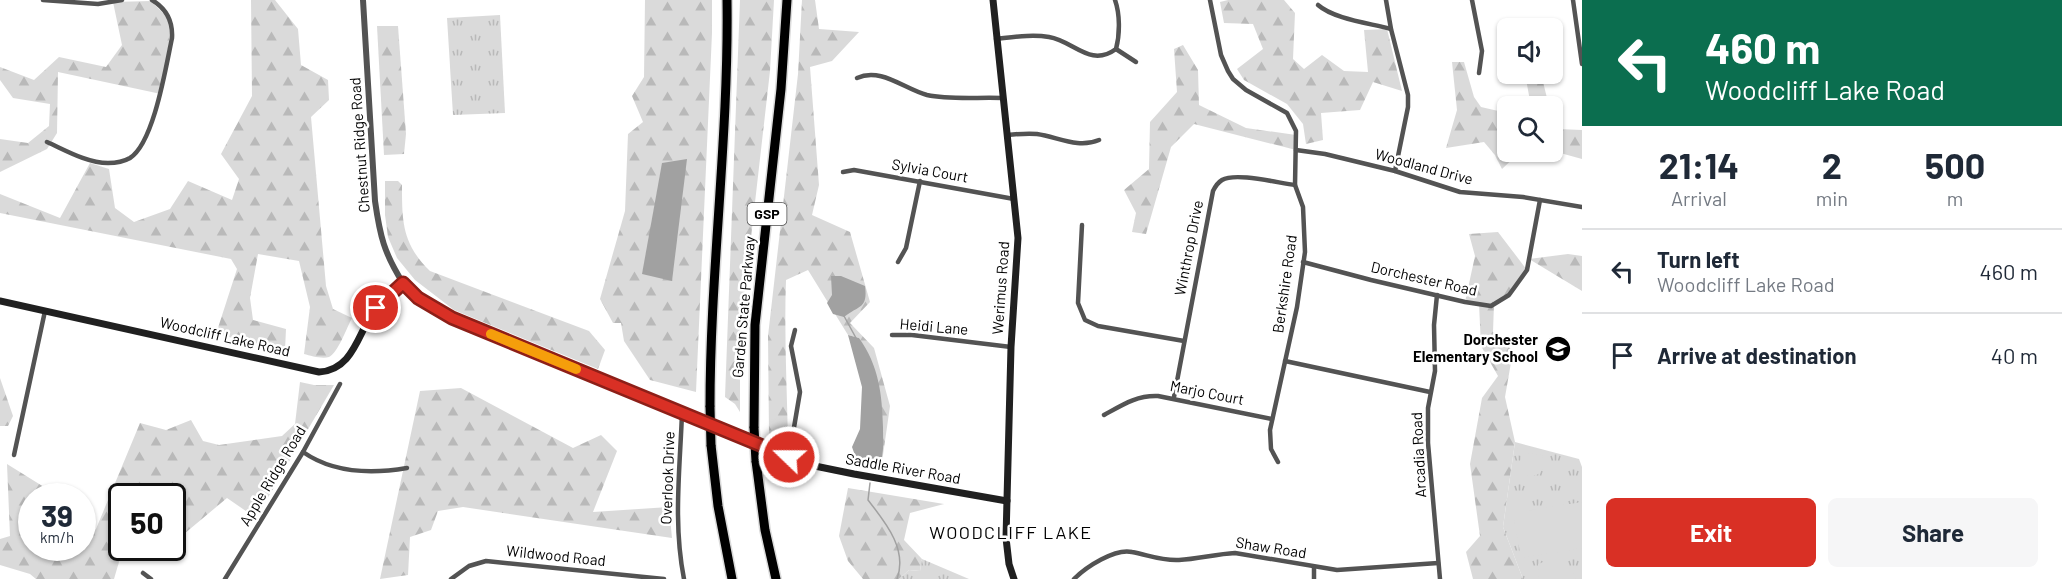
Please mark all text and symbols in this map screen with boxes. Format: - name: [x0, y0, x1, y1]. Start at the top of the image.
- map controls: [1497, 18, 1563, 162]
- button: sound: [1497, 18, 1563, 84]
- text: 460 m: [1705, 22, 1820, 72]
- icon: left: [1606, 24, 1684, 102]
- text: Woodcliff Lake Road: [1705, 73, 1945, 105]
- street label: Chestnut Ridge Road: [345, 77, 373, 213]
- button: search: [1497, 96, 1563, 162]
- text: 21:14: [1659, 143, 1739, 186]
- text: 2: [1822, 143, 1842, 186]
- text: 500: [1925, 143, 1985, 186]
- street label: Woodland Drive: [1373, 144, 1475, 188]
- street label: Sylvia Court: [891, 154, 970, 186]
- text: Arrival: [1671, 186, 1727, 210]
- text: min: [1816, 186, 1848, 210]
- text: m: [1947, 186, 1963, 210]
- street label: Winthrop Drive: [1170, 199, 1206, 297]
- road number: GSP: [748, 203, 786, 225]
- street label: Berkshire Road: [1268, 234, 1300, 334]
- street label: Garden State Parkway: [728, 235, 758, 378]
- street label: Werimus Road: [988, 241, 1012, 335]
- text: Turn left: [1657, 246, 1740, 272]
- icon: left: [1606, 255, 1639, 288]
- street label: Dorchester Road: [1369, 257, 1479, 299]
- text: 460 m: [1980, 258, 2038, 284]
- text: Woodcliff Lake Road: [1657, 272, 1835, 296]
- pin: [350, 282, 401, 333]
- icon: arrive: [359, 291, 392, 324]
- street label: Woodcliff Lake Road: [158, 312, 292, 360]
- street label: Heidi Lane: [899, 314, 969, 338]
- place label: Dorchester Elementary School: [1413, 330, 1538, 365]
- school or university icon: Dorchester Elementary School: [1543, 334, 1573, 364]
- icon: arrive: [1606, 339, 1639, 372]
- text: Arrive at destination: [1657, 342, 1856, 368]
- text: 40 m: [1991, 342, 2038, 368]
- street label: Marjo Court: [1169, 376, 1246, 408]
- street label: Arcadia Road: [1407, 412, 1429, 498]
- street label: Apple Ridge Road: [235, 422, 309, 529]
- position arrow: [757, 425, 821, 489]
- street label: Overlook Drive: [656, 431, 678, 525]
- street label: Saddle River Road: [844, 449, 962, 487]
- speed limit sign: 50: [108, 483, 186, 561]
- text: 39: [41, 497, 73, 533]
- button: Exit: [1606, 498, 1816, 567]
- button: Share: [1828, 498, 2038, 567]
- district label: WOODCLIFF LAKE: [929, 521, 1093, 543]
- text: km/h: [40, 528, 74, 546]
- street label: Shaw Road: [1234, 533, 1308, 561]
- street label: Wildwood Road: [505, 541, 607, 569]

